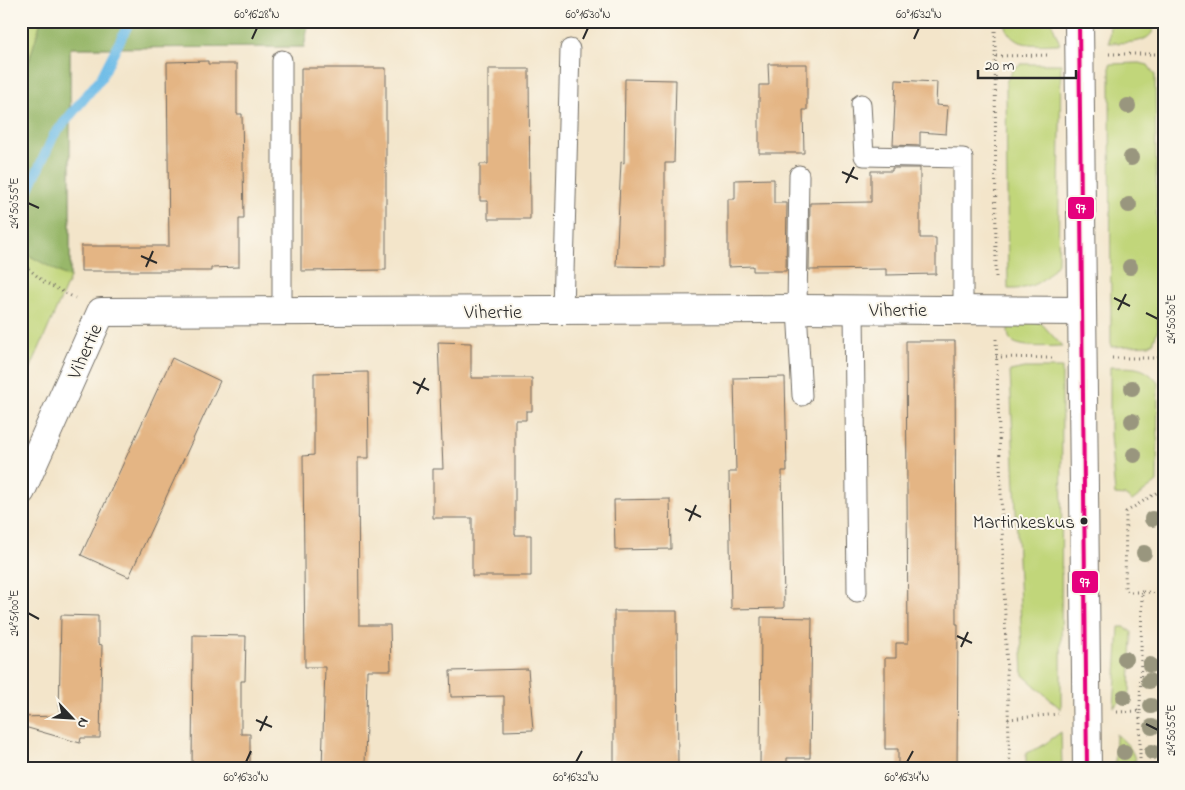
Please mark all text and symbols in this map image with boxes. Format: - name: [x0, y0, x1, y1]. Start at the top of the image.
- text: 60°16'28"N: [234, 6, 280, 24]
- text: 60°16'30"N: [565, 6, 611, 24]
- text: 60°16'32"N: [896, 6, 942, 24]
- scale bar: [978, 48, 1075, 80]
- text: 20 m: [985, 55, 1015, 77]
- text: 24°50'55"E: [6, 177, 24, 229]
- line badge: 97: [1067, 196, 1095, 220]
- text: 97: [1075, 199, 1086, 220]
- text: 24°50'50"E: [1163, 294, 1181, 344]
- street label: Vihertie: [868, 297, 927, 326]
- street label: Vihertie: [463, 299, 522, 328]
- street label: Vihertie: [61, 320, 111, 385]
- place label: Martinkeskus: [973, 510, 1075, 537]
- marker: Martinkeskus: [1079, 516, 1089, 526]
- line badge: 97: [1071, 570, 1099, 594]
- text: 97: [1079, 573, 1090, 594]
- text: 24°51'00"E: [6, 590, 24, 636]
- north arrow: [48, 692, 98, 742]
- text: 24°50'55"E: [1163, 704, 1181, 756]
- text: N: [71, 714, 94, 732]
- text: 60°16'30"N: [223, 769, 269, 787]
- text: 60°16'32"N: [553, 769, 599, 787]
- text: 60°16'34"N: [885, 769, 929, 787]

